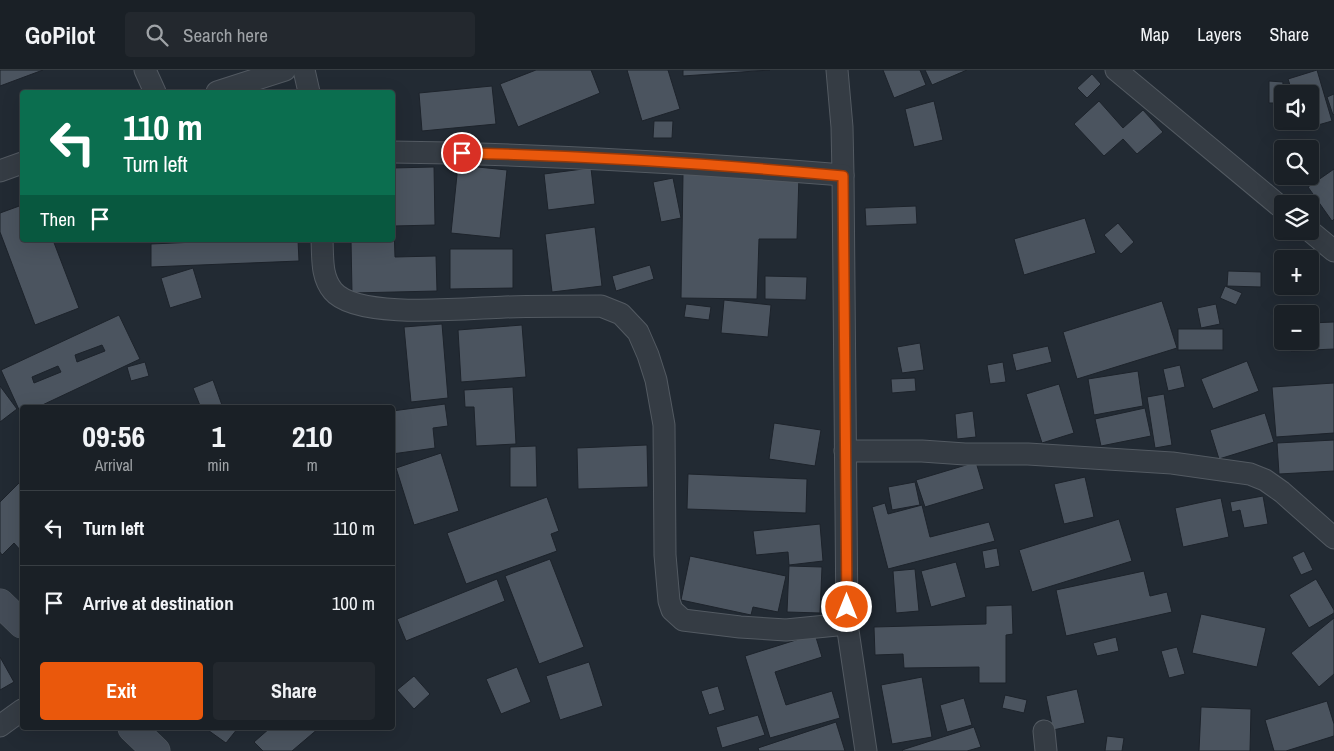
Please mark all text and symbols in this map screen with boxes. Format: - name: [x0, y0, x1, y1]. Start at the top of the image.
- search box: [125, 12, 475, 57]
- text: GoPilot: [25, 19, 95, 51]
- icon: search: [143, 21, 171, 49]
- text: Search here: [183, 22, 268, 48]
- text: Map: [1141, 22, 1169, 47]
- text: Layers: [1197, 22, 1242, 47]
- text: Share: [1270, 22, 1309, 47]
- map controls: [1274, 85, 1319, 350]
- button: sound: [1274, 85, 1319, 130]
- text: 110 m: [123, 104, 203, 151]
- icon: left: [40, 110, 105, 175]
- pin: [441, 132, 483, 174]
- icon: arrive: [448, 139, 476, 167]
- button: search: [1274, 140, 1319, 185]
- text: Turn left: [123, 149, 188, 179]
- button: layers: [1274, 195, 1319, 240]
- icon: arrive: [86, 205, 114, 233]
- text: Then: [40, 206, 76, 232]
- button: +: [1274, 250, 1319, 295]
- button: −: [1274, 305, 1319, 350]
- text: 09:56: [82, 416, 145, 456]
- text: 1: [212, 416, 225, 456]
- text: 210: [292, 416, 333, 456]
- text: Arrival: [95, 454, 133, 476]
- text: min: [207, 454, 229, 476]
- text: m: [307, 454, 318, 476]
- icon: left: [40, 514, 68, 542]
- text: Turn left: [83, 515, 144, 541]
- text: 110 m: [333, 515, 375, 541]
- position arrow: [820, 580, 872, 632]
- icon: arrive: [40, 589, 68, 617]
- text: Arrive at destination: [83, 590, 234, 616]
- text: 100 m: [332, 590, 375, 616]
- button: Exit: [40, 662, 203, 720]
- button: Share: [213, 662, 375, 720]

